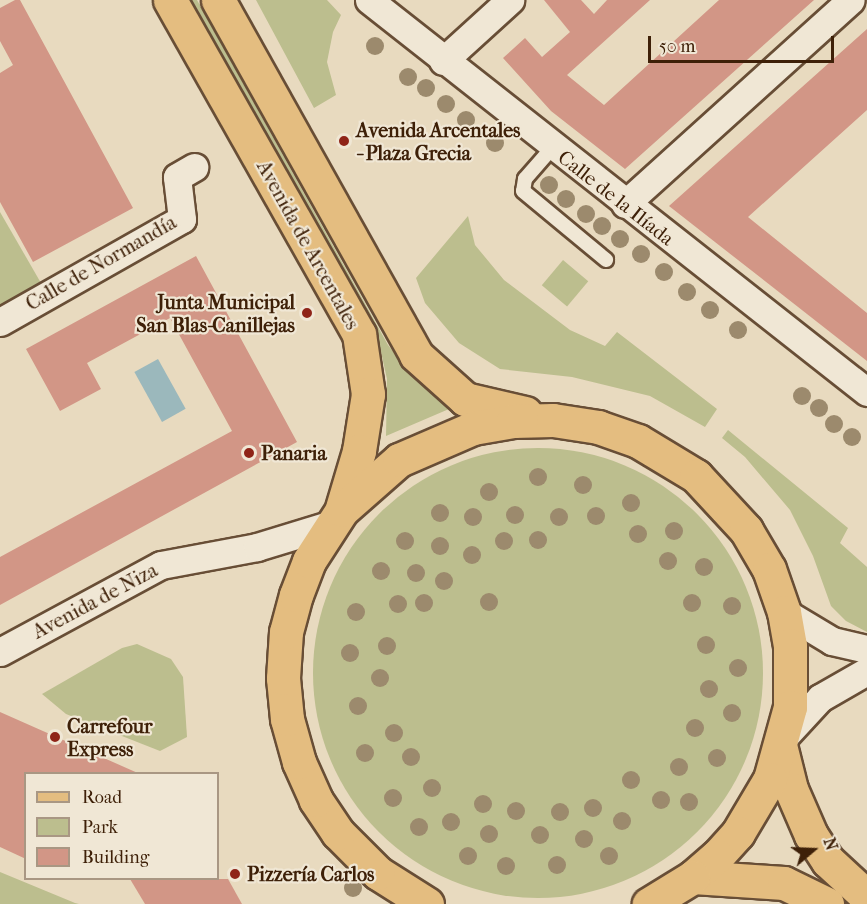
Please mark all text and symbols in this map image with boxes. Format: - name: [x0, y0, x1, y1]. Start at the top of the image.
- scale bar: [651, 24, 837, 62]
- text: 50 m: [659, 36, 695, 57]
- place label: Avenida Arcentales - Plaza Grecia: [356, 118, 520, 165]
- marker: Avenida Arcentales - Plaza Grecia: [337, 134, 351, 148]
- street label: Calle de la Ilíada: [553, 145, 679, 251]
- street label: Avenida de Arcentales: [252, 156, 364, 334]
- street label: Calle de Normandía: [22, 210, 180, 316]
- place label: Junta Municipal San Blas-Canillejas: [136, 290, 295, 337]
- marker: Junta Municipal San Blas-Canillejas: [300, 306, 314, 320]
- place label: Panaria: [261, 441, 327, 465]
- marker: Panaria: [242, 446, 256, 460]
- street label: Avenida de Niza: [28, 558, 162, 644]
- place label: Carrefour Express: [67, 714, 153, 761]
- marker: Carrefour Express: [48, 730, 62, 744]
- legend: [24, 772, 219, 880]
- text: Road: [82, 787, 122, 808]
- text: Park: [82, 817, 118, 838]
- north arrow: [783, 820, 843, 880]
- text: N: [820, 835, 841, 853]
- text: Building: [82, 847, 149, 868]
- place label: Pizzería Carlos: [247, 862, 374, 886]
- marker: Pizzería Carlos: [228, 867, 242, 881]

